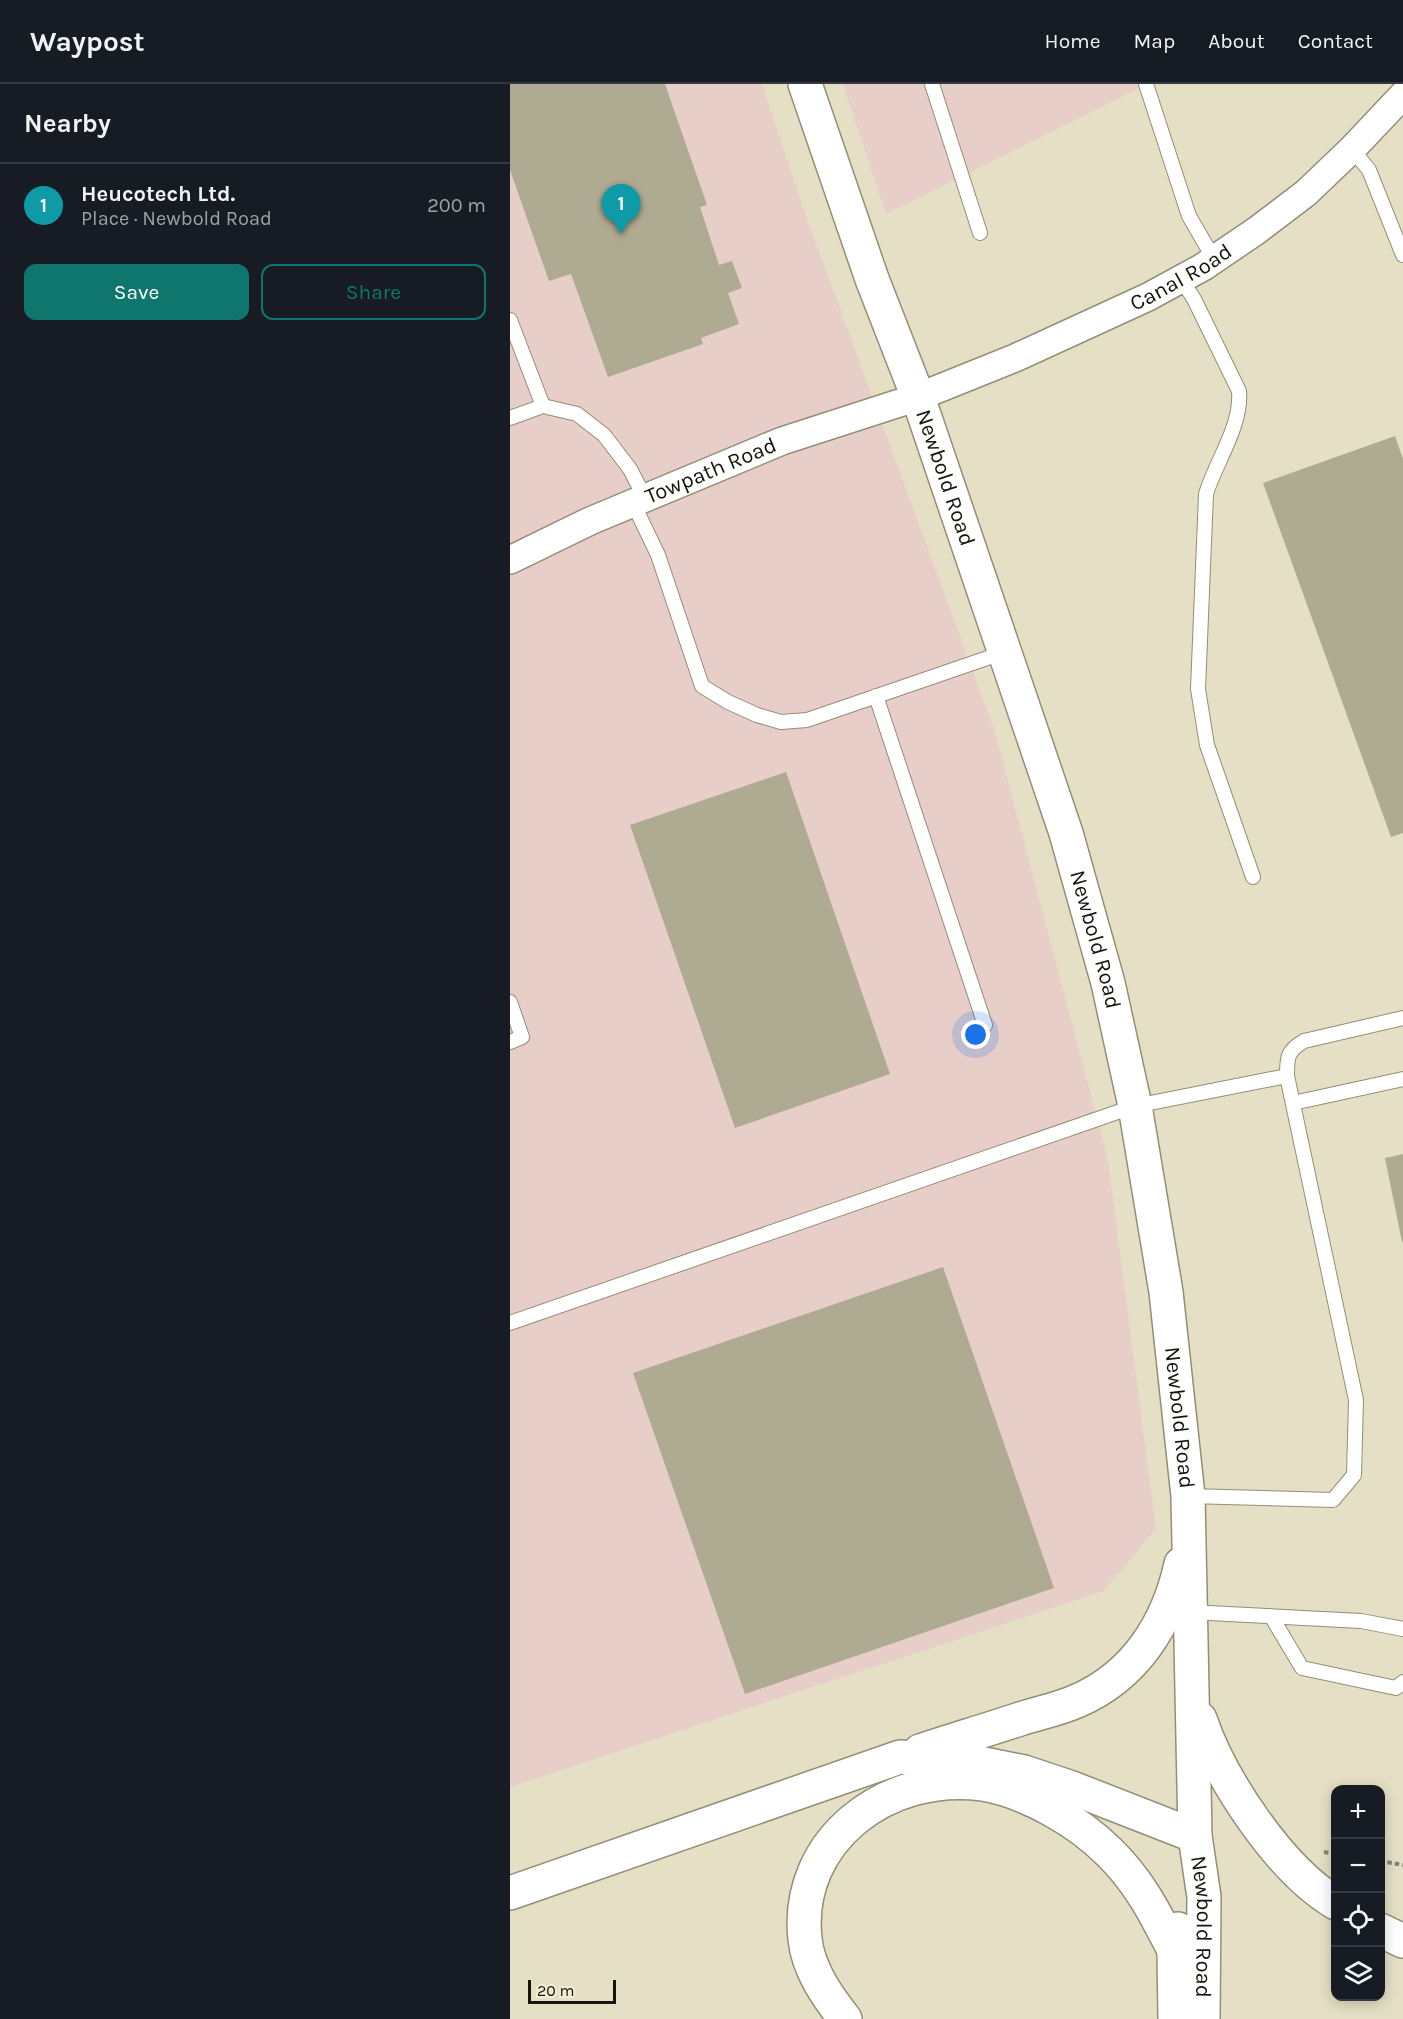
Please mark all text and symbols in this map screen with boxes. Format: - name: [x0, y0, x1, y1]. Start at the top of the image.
- text: Waypost: [30, 25, 145, 58]
- text: Home: [1045, 29, 1101, 53]
- text: Map: [1134, 29, 1175, 53]
- text: About: [1208, 29, 1265, 53]
- text: Contact: [1298, 29, 1373, 53]
- text: Nearby: [24, 108, 111, 139]
- text: Heucotech Ltd.: [81, 181, 235, 207]
- pin: 1: [602, 184, 640, 234]
- text: 1: [40, 194, 47, 217]
- text: 200 m: [427, 194, 486, 217]
- text: Place · Newbold Road: [81, 207, 272, 230]
- street label: Canal Road: [1126, 238, 1237, 316]
- button: Save: [24, 264, 249, 320]
- button: Share: [261, 264, 486, 320]
- street label: Newbold Road: [910, 406, 981, 549]
- street label: Towpath Road: [641, 432, 780, 509]
- street label: Newbold Road: [1064, 867, 1126, 1011]
- your location: [961, 1020, 990, 1049]
- street label: Newbold Road: [1159, 1345, 1200, 1490]
- map controls: [1331, 1785, 1385, 2001]
- button: +: [1331, 1785, 1385, 1839]
- button: −: [1331, 1839, 1385, 1893]
- street label: Newbold Road: [1185, 1854, 1217, 1998]
- button: locate: [1331, 1893, 1385, 1947]
- button: layers: [1331, 1947, 1385, 2001]
- scale bar: [528, 1977, 616, 2004]
- text: 20 m: [537, 1981, 575, 2000]

